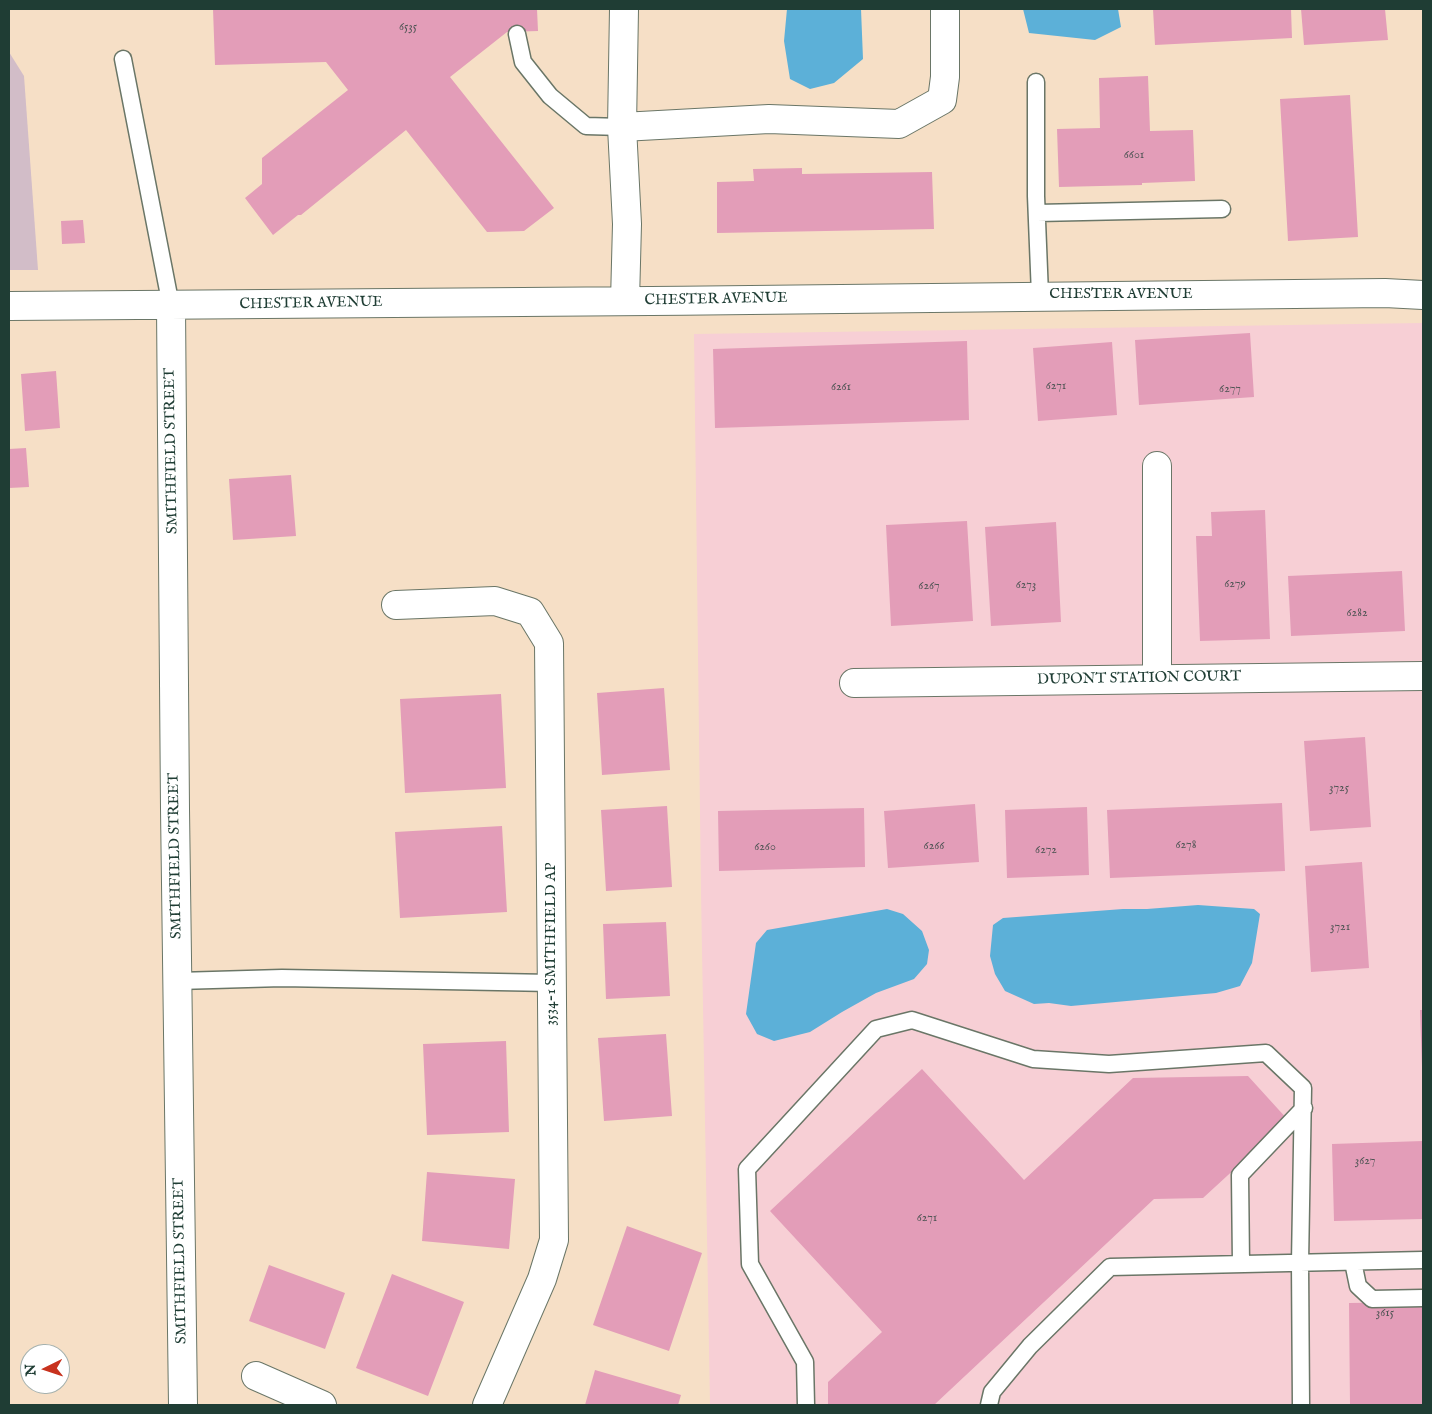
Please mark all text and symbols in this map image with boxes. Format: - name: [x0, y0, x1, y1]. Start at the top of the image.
- house number: 6535: [399, 21, 417, 35]
- house number: 6601: [1124, 149, 1144, 163]
- street label: CHESTER AVENUE: [1049, 286, 1193, 304]
- street label: CHESTER AVENUE: [644, 290, 788, 310]
- street label: CHESTER AVENUE: [239, 294, 383, 314]
- street label: SMITHFIELD STREET: [162, 368, 182, 534]
- house number: 6271: [1046, 380, 1066, 394]
- house number: 6261: [831, 381, 851, 395]
- house number: 6277: [1219, 383, 1241, 397]
- house number: 6279: [1224, 578, 1246, 592]
- house number: 6273: [1016, 579, 1036, 593]
- house number: 6267: [918, 580, 940, 594]
- house number: 6282: [1346, 607, 1368, 621]
- street label: DUPONT STATION COURT: [1037, 668, 1241, 690]
- street label: SMITHFIELD STREET: [166, 773, 186, 939]
- house number: 3725: [1329, 782, 1349, 796]
- house number: 6278: [1176, 839, 1196, 853]
- house number: 6266: [924, 840, 944, 854]
- house number: 6260: [754, 841, 776, 855]
- house number: 6272: [1035, 844, 1057, 858]
- street label: 3534-1 SMITHFIELD AP: [543, 862, 561, 1026]
- house number: 3721: [1330, 921, 1350, 935]
- house number: 3627: [1355, 1155, 1375, 1169]
- street label: SMITHFIELD STREET: [171, 1178, 191, 1344]
- house number: 6271: [917, 1212, 937, 1226]
- house number: 3615: [1376, 1307, 1394, 1321]
- north arrow: [20, 1344, 70, 1394]
- text: N: [22, 1363, 40, 1377]

